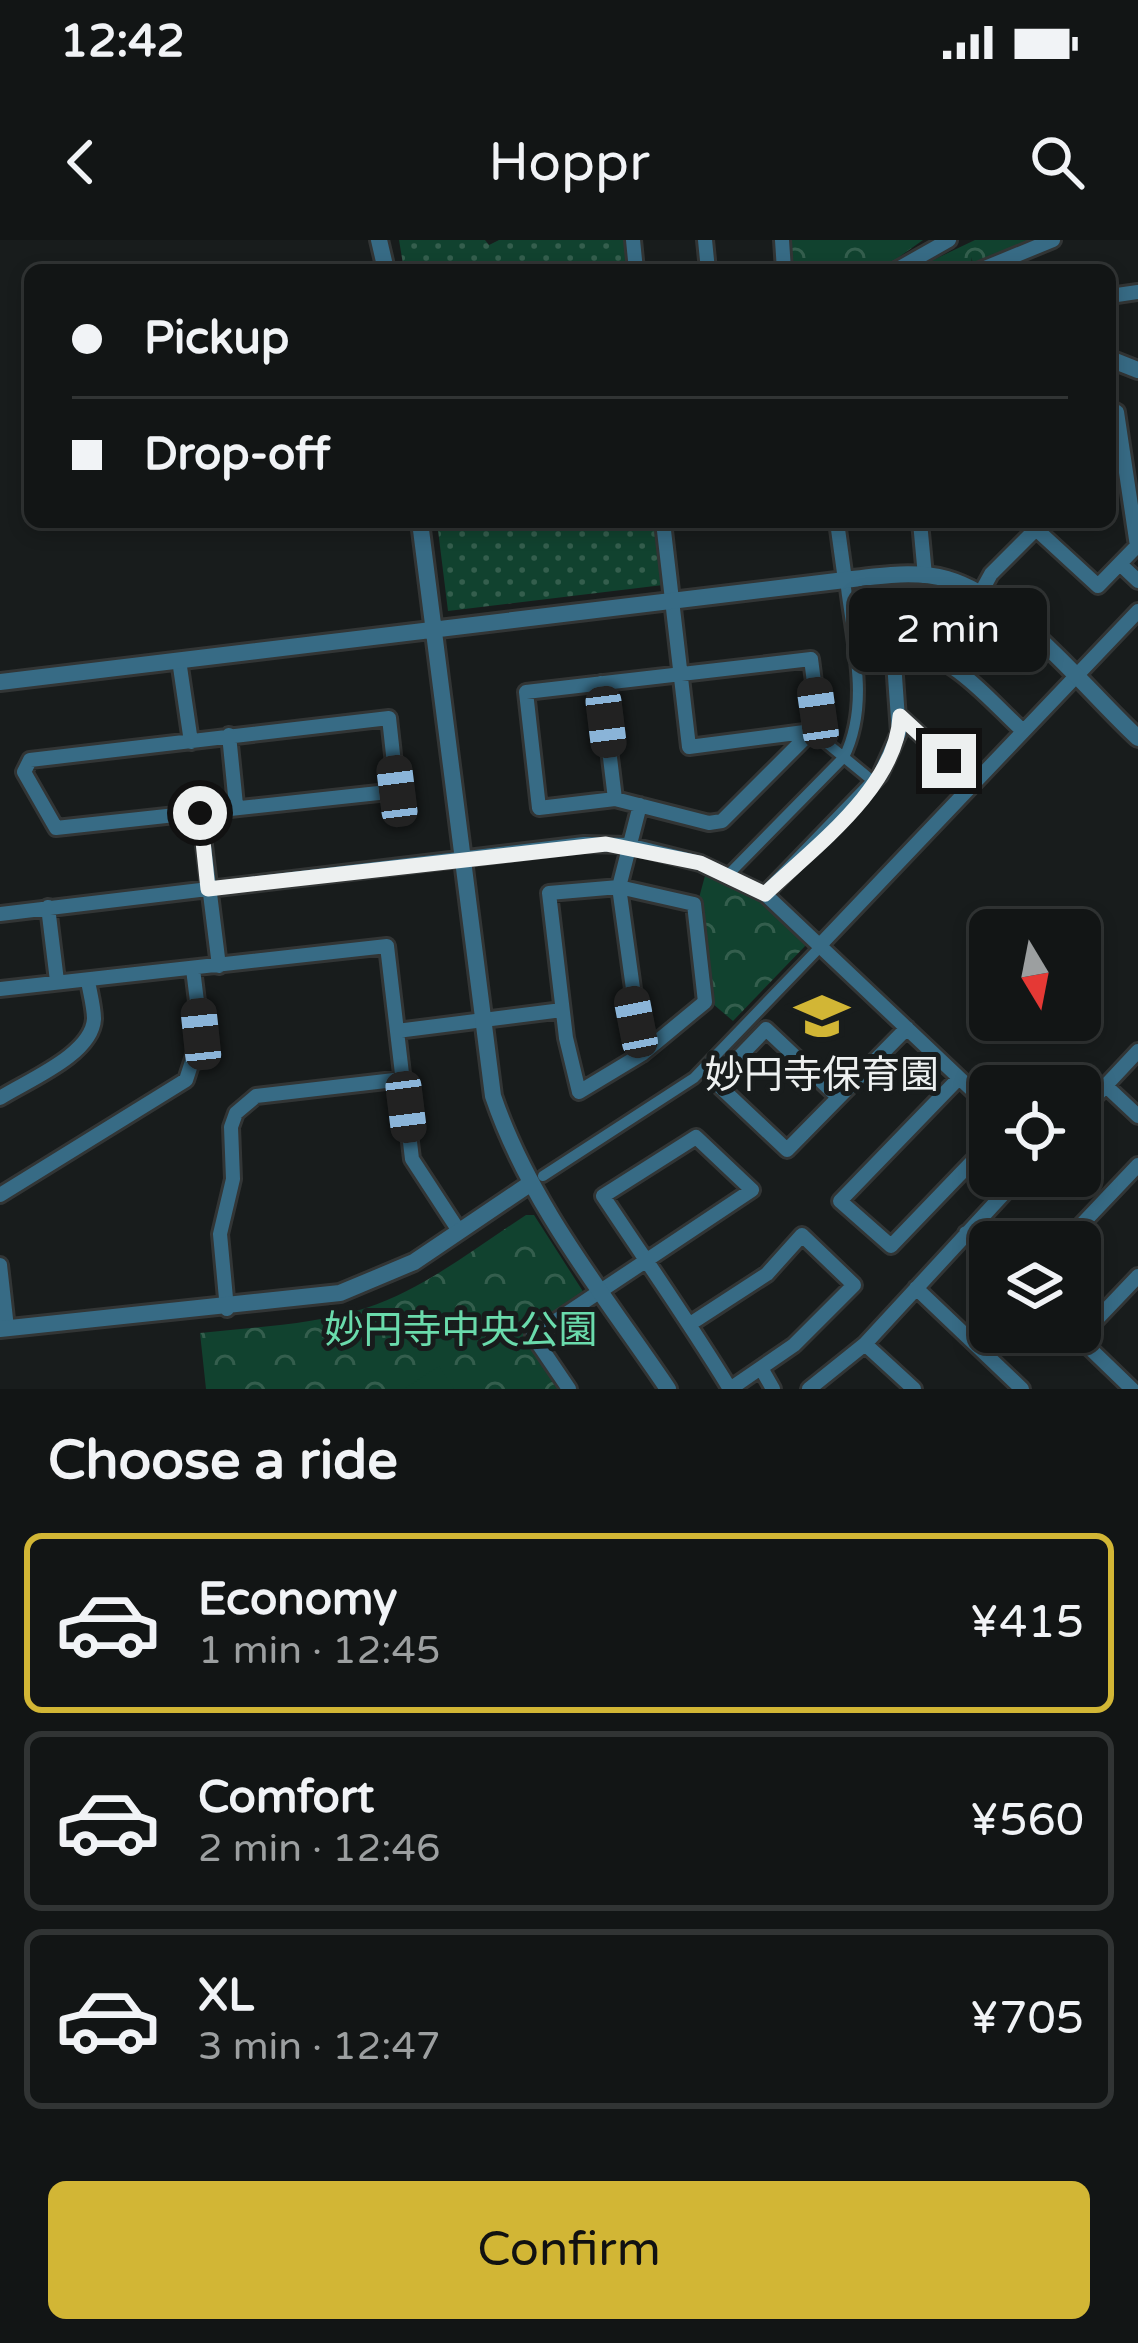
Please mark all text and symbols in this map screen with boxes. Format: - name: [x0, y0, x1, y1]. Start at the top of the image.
- text: 12:42: [60, 15, 185, 69]
- icon: back: [48, 129, 114, 195]
- icon: search: [1024, 129, 1090, 195]
- text: Hoppr: [488, 130, 650, 195]
- text: Pickup: [144, 312, 289, 366]
- text: Drop-off: [144, 428, 330, 482]
- callout: 2 min: [850, 587, 1048, 671]
- text: 2 min: [896, 606, 1000, 653]
- car: [795, 675, 841, 751]
- car: [584, 684, 628, 760]
- route end: [922, 734, 976, 788]
- car: [375, 753, 419, 829]
- route start: [173, 786, 227, 840]
- north arrow: [969, 909, 1101, 1041]
- map controls: [969, 909, 1101, 1353]
- car: [611, 983, 661, 1061]
- school or university icon: 妙円寺保育園: [793, 987, 851, 1045]
- car: [179, 996, 223, 1072]
- place label: 妙円寺保育園: [705, 1052, 939, 1099]
- button: locate: [969, 1065, 1101, 1197]
- car: [384, 1069, 428, 1145]
- button: layers: [969, 1221, 1101, 1353]
- park label: 妙円寺中央公園: [324, 1307, 598, 1354]
- text: Choose a ride: [48, 1428, 398, 1493]
- icon: car: [54, 1569, 162, 1677]
- text: Economy: [198, 1573, 397, 1627]
- text: ¥415: [970, 1596, 1084, 1650]
- text: 1 min · 12:45: [198, 1627, 440, 1674]
- icon: car: [54, 1767, 162, 1875]
- text: Comfort: [198, 1771, 374, 1825]
- text: ¥560: [970, 1794, 1084, 1848]
- text: 2 min · 12:46: [198, 1825, 440, 1872]
- icon: car: [54, 1965, 162, 2073]
- text: XL: [198, 1969, 254, 2023]
- text: ¥705: [970, 1992, 1084, 2046]
- text: 3 min · 12:47: [198, 2023, 440, 2070]
- button: Confirm: [48, 2181, 1090, 2319]

